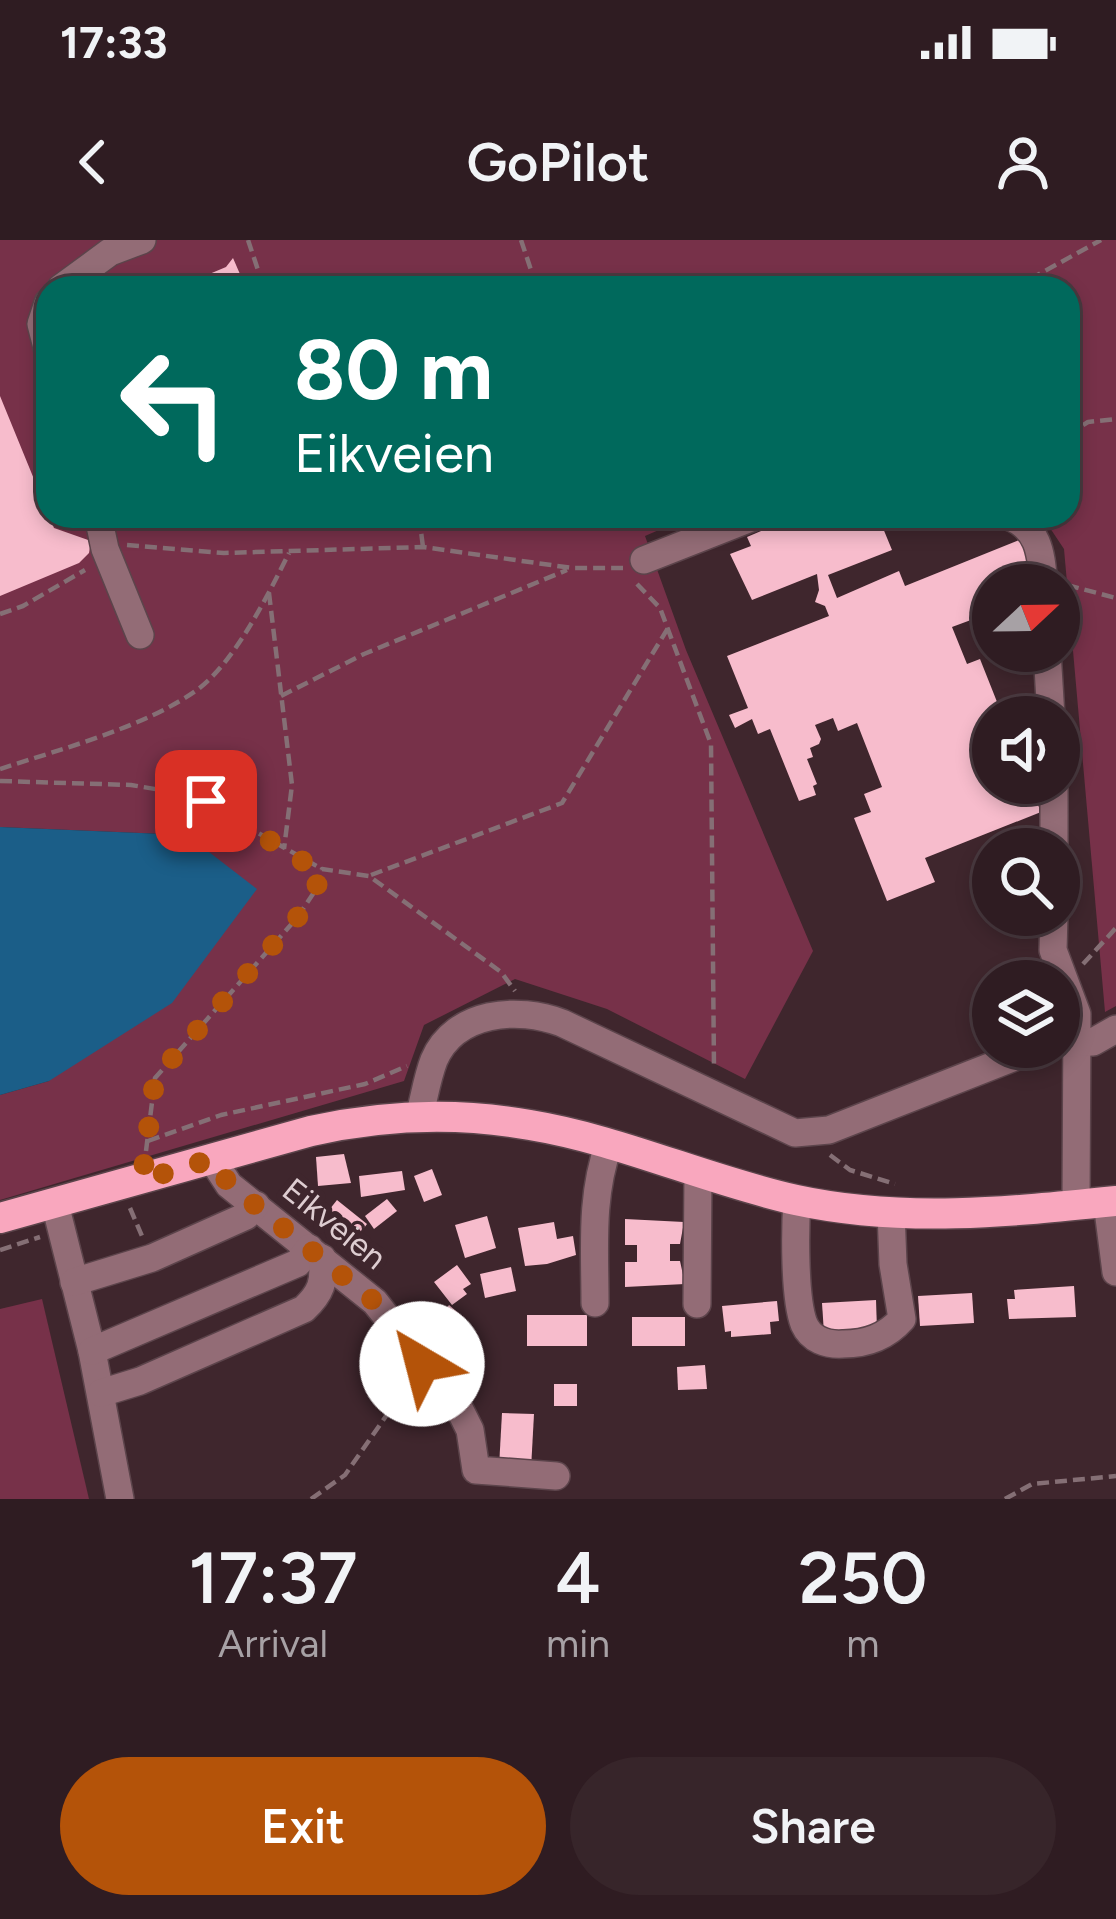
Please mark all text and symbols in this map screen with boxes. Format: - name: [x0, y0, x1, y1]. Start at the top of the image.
- text: 17:33: [60, 15, 168, 69]
- icon: back: [60, 129, 126, 195]
- icon: person: [990, 129, 1056, 195]
- text: GoPilot: [467, 130, 649, 195]
- text: 80 m: [294, 319, 493, 420]
- icon: left: [96, 324, 252, 480]
- text: Eikveien: [294, 421, 494, 486]
- north arrow: [972, 564, 1080, 672]
- map controls: [972, 564, 1080, 1068]
- button: sound: [972, 696, 1080, 804]
- pin: [155, 750, 257, 852]
- icon: arrive: [173, 768, 239, 834]
- button: search: [972, 828, 1080, 936]
- button: layers: [972, 960, 1080, 1068]
- street label: Eikveien: [275, 1170, 394, 1277]
- position arrow: [359, 1301, 485, 1427]
- text: 17:37: [188, 1535, 358, 1621]
- text: 4: [555, 1535, 601, 1621]
- text: 250: [798, 1535, 928, 1621]
- text: Arrival: [218, 1620, 328, 1667]
- text: min: [546, 1620, 610, 1667]
- text: m: [846, 1620, 880, 1667]
- button: Exit: [60, 1757, 546, 1895]
- button: Share: [570, 1757, 1056, 1895]

